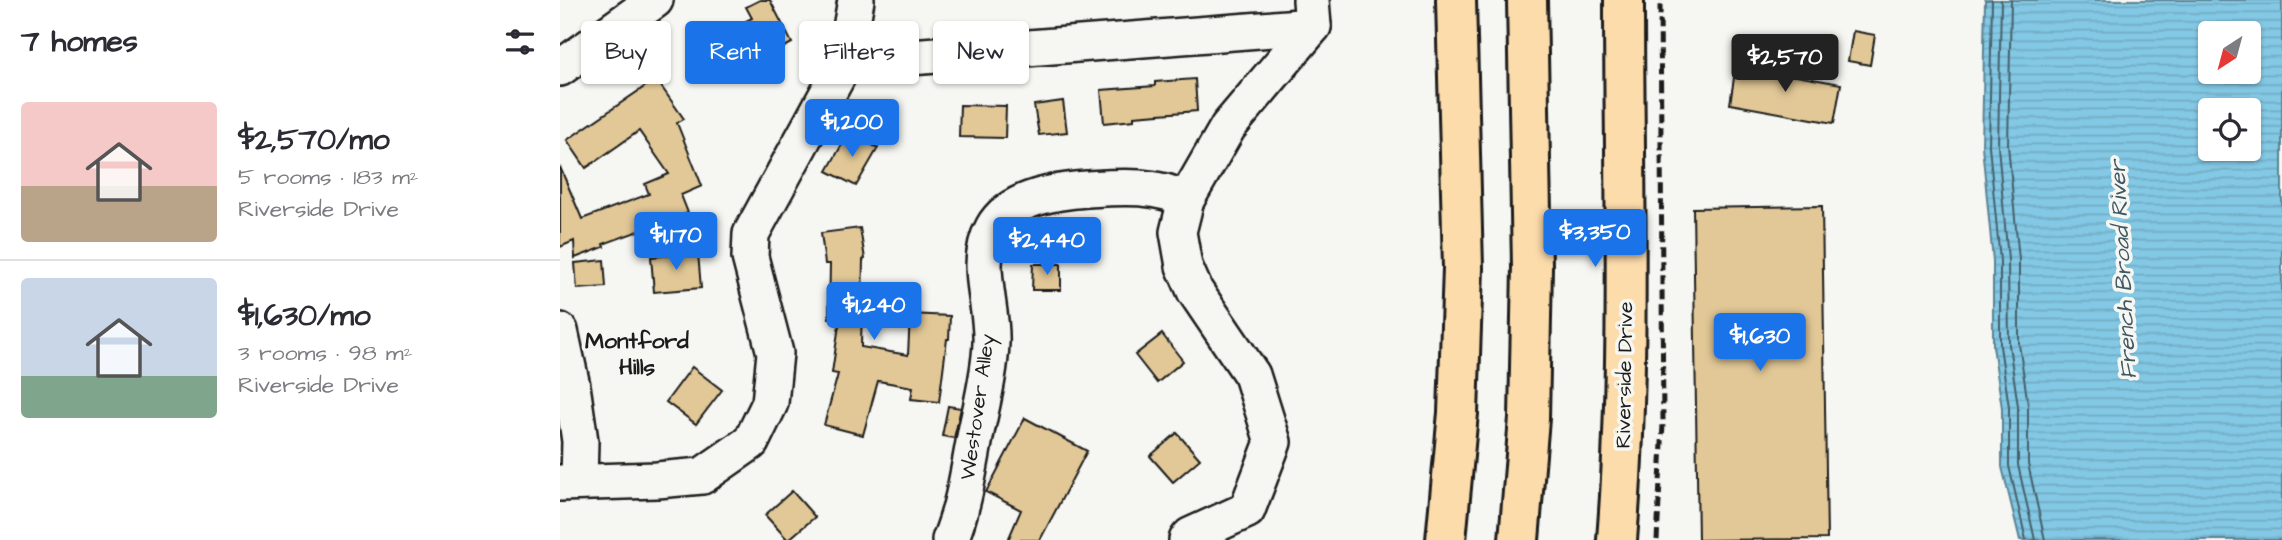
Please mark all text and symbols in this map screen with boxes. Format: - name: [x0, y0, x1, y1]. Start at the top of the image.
- text: 7 homes: [21, 21, 138, 63]
- chip: Buy: [581, 21, 671, 84]
- chip: Rent: [685, 21, 785, 84]
- chip: Filters: [799, 21, 919, 84]
- chip: New: [933, 21, 1029, 84]
- north arrow: [2198, 21, 2261, 84]
- map controls: [2198, 21, 2261, 161]
- icon: filters: [501, 23, 539, 61]
- pin: $2,570: [1728, 34, 1842, 94]
- text: $2,570: [1748, 41, 1823, 73]
- button: locate: [2198, 98, 2261, 161]
- pin: $1,200: [795, 100, 909, 159]
- text: $1,200: [821, 106, 883, 138]
- text: $2,570/mo: [238, 119, 390, 161]
- icon: home: [77, 130, 161, 214]
- water label: French Broad River: [2101, 157, 2145, 380]
- text: 5 rooms · 183 m²: [238, 161, 418, 193]
- text: Riverside Drive: [238, 193, 399, 225]
- pin: $3,350: [1538, 210, 1652, 269]
- pin: $1,170: [619, 212, 733, 272]
- text: $3,350: [1559, 216, 1631, 248]
- pin: $2,440: [990, 218, 1104, 277]
- text: $1,170: [650, 219, 702, 251]
- text: $2,440: [1009, 224, 1085, 256]
- pin: $1,240: [817, 282, 931, 342]
- text: $1,240: [842, 289, 906, 321]
- text: $1,630/mo: [238, 295, 371, 337]
- street label: Riverside Drive: [1609, 301, 1640, 449]
- icon: home: [77, 306, 161, 390]
- pin: $1,630: [1703, 314, 1817, 373]
- text: $1,630: [1730, 320, 1790, 352]
- district label: Montford Hills: [585, 325, 689, 383]
- street label: Westover Alley: [953, 332, 1004, 482]
- text: 3 rooms · 98 m²: [238, 337, 412, 369]
- text: Riverside Drive: [238, 369, 399, 401]

